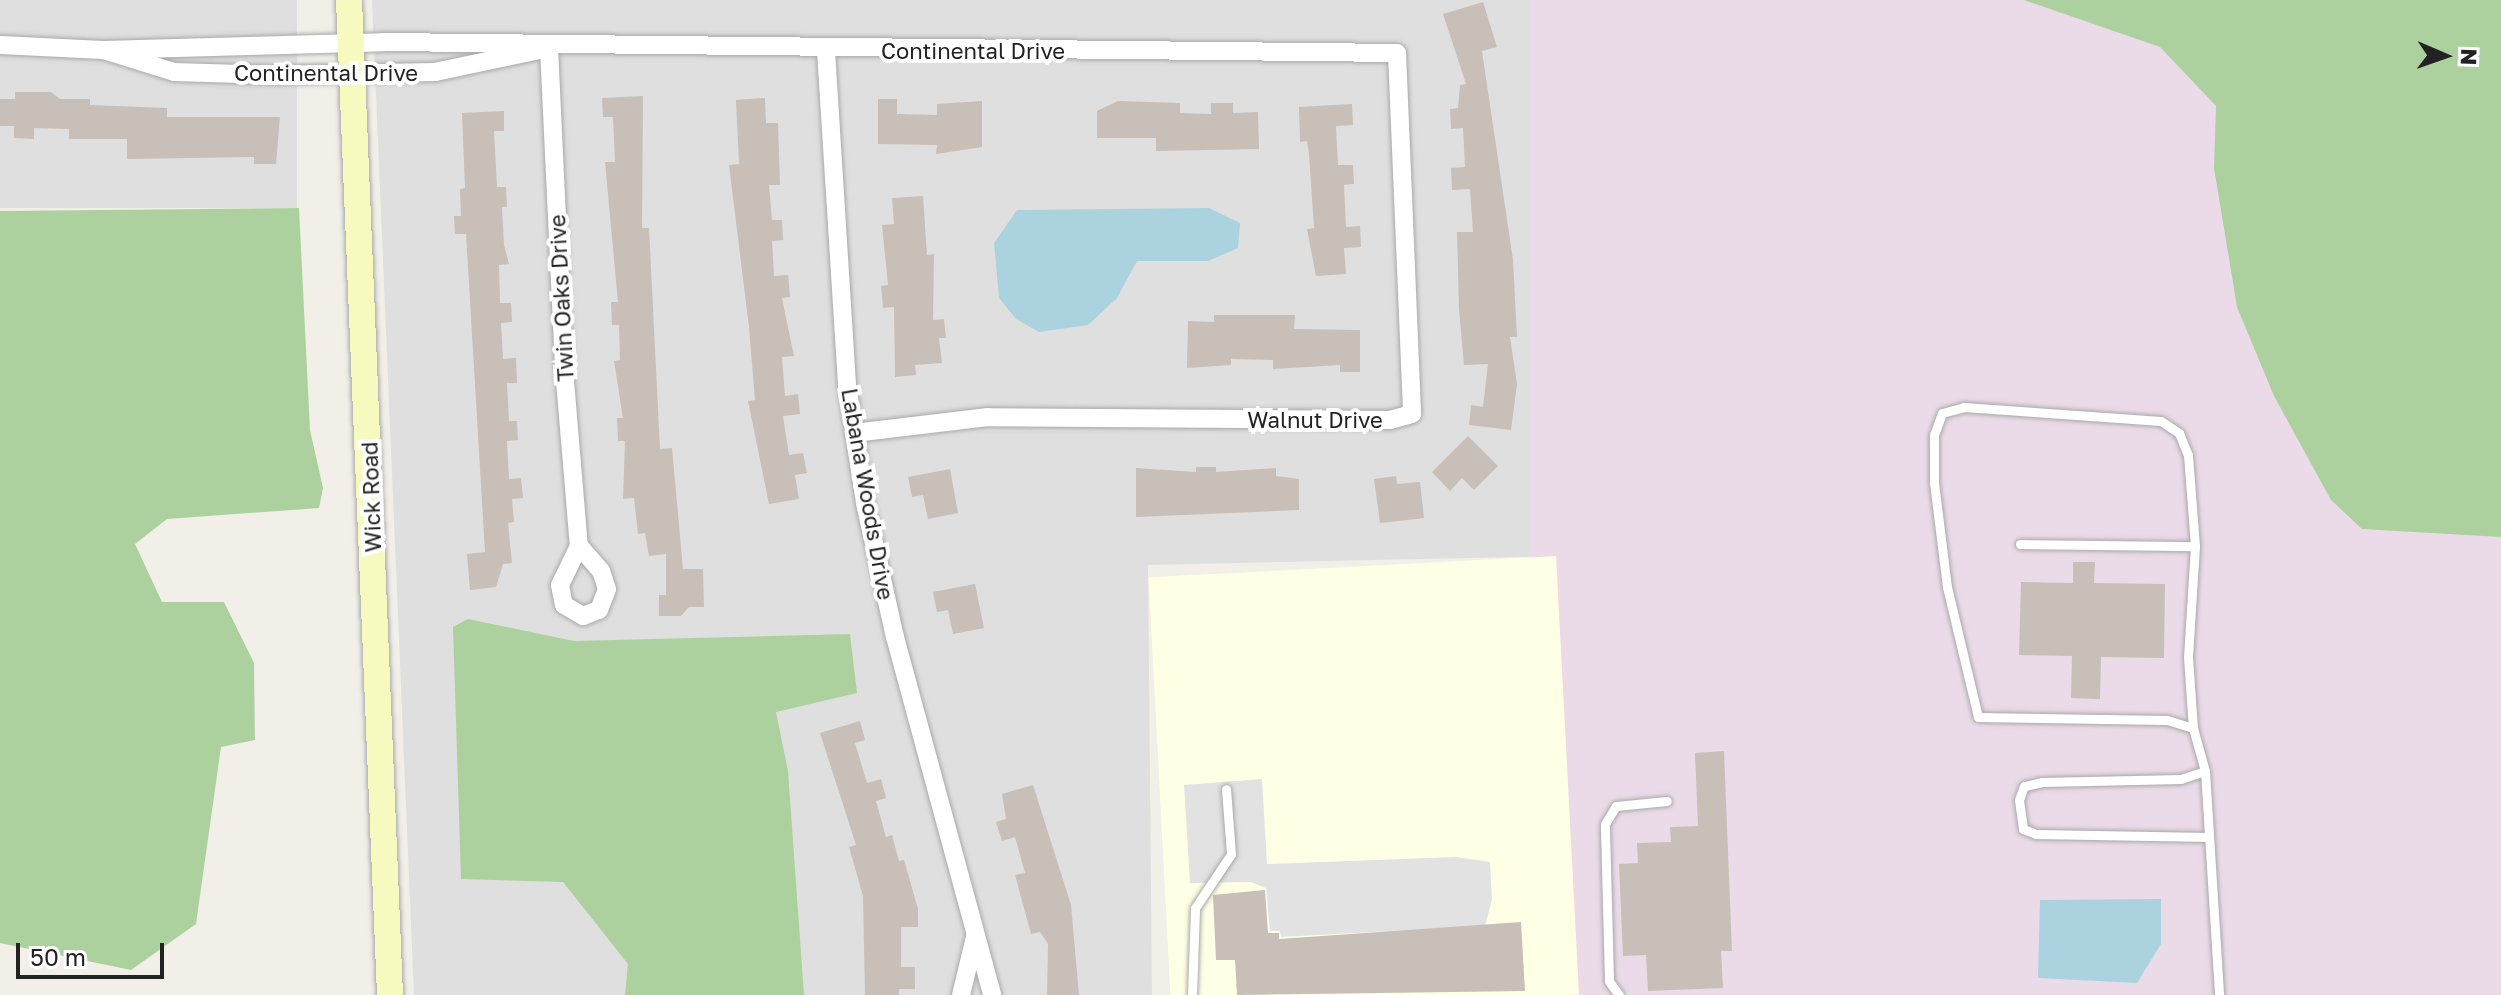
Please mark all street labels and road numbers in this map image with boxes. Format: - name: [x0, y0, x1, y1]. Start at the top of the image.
- street label: Continental Drive: [881, 38, 1065, 64]
- street label: Continental Drive: [234, 60, 418, 86]
- street label: Twin Oaks Drive: [543, 214, 579, 382]
- street label: Labana Woods Drive: [836, 386, 900, 602]
- street label: Walnut Drive: [1247, 407, 1383, 433]
- street label: Wick Road: [356, 441, 386, 553]

